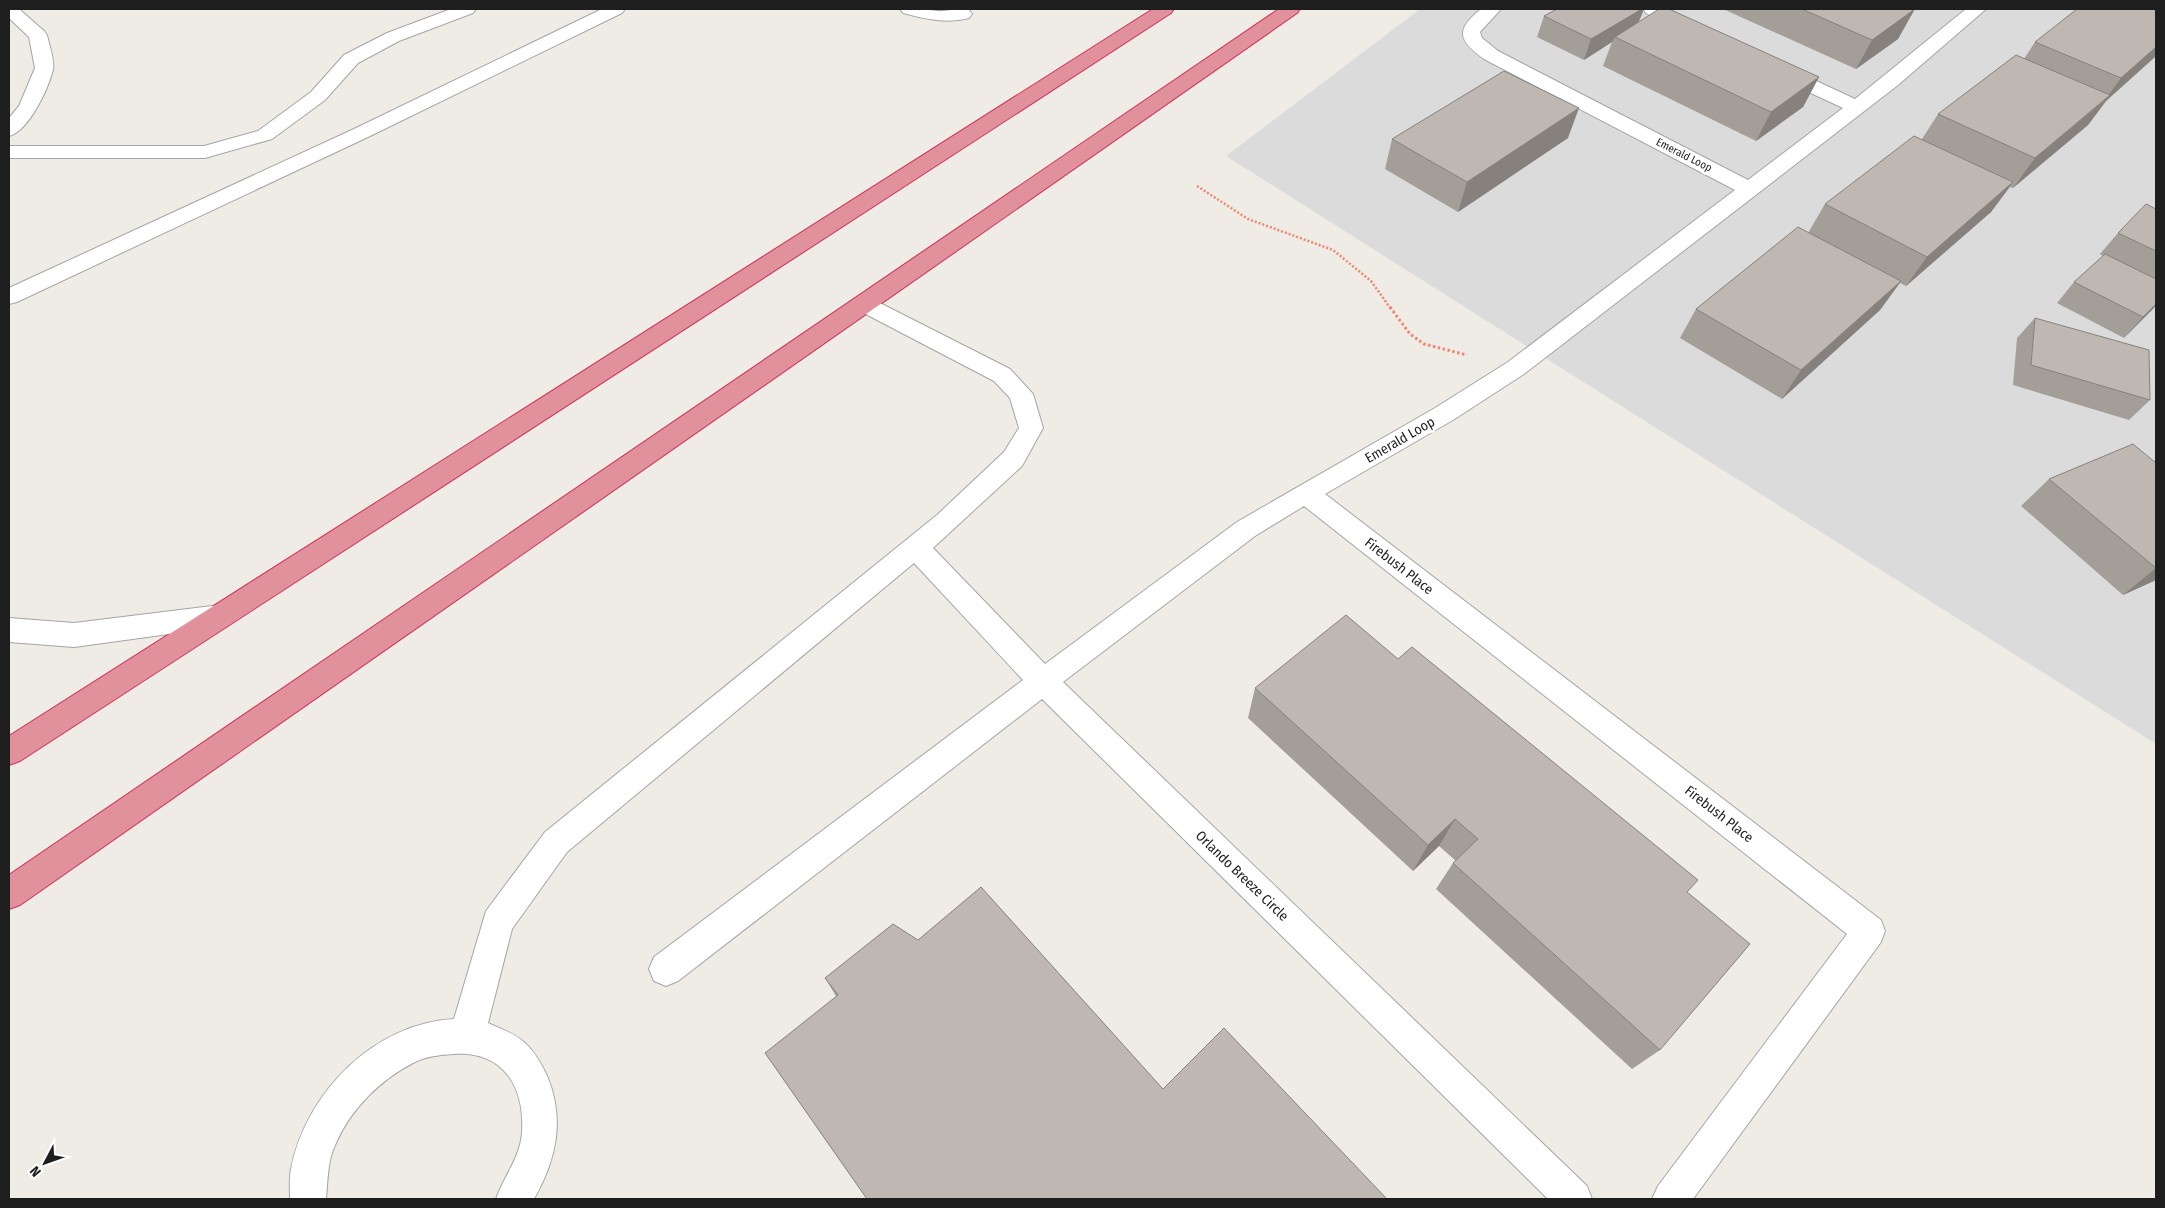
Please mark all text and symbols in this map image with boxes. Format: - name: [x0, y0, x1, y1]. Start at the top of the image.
- street label: Emerald Loop: [1654, 135, 1714, 175]
- street label: Emerald Loop: [1362, 413, 1438, 467]
- street label: Firebush Place: [1361, 534, 1437, 598]
- street label: Firebush Place: [1681, 782, 1757, 846]
- street label: Orlando Breeze Circle: [1192, 827, 1292, 925]
- north arrow: [20, 1138, 70, 1188]
- text: N: [26, 1162, 45, 1180]

